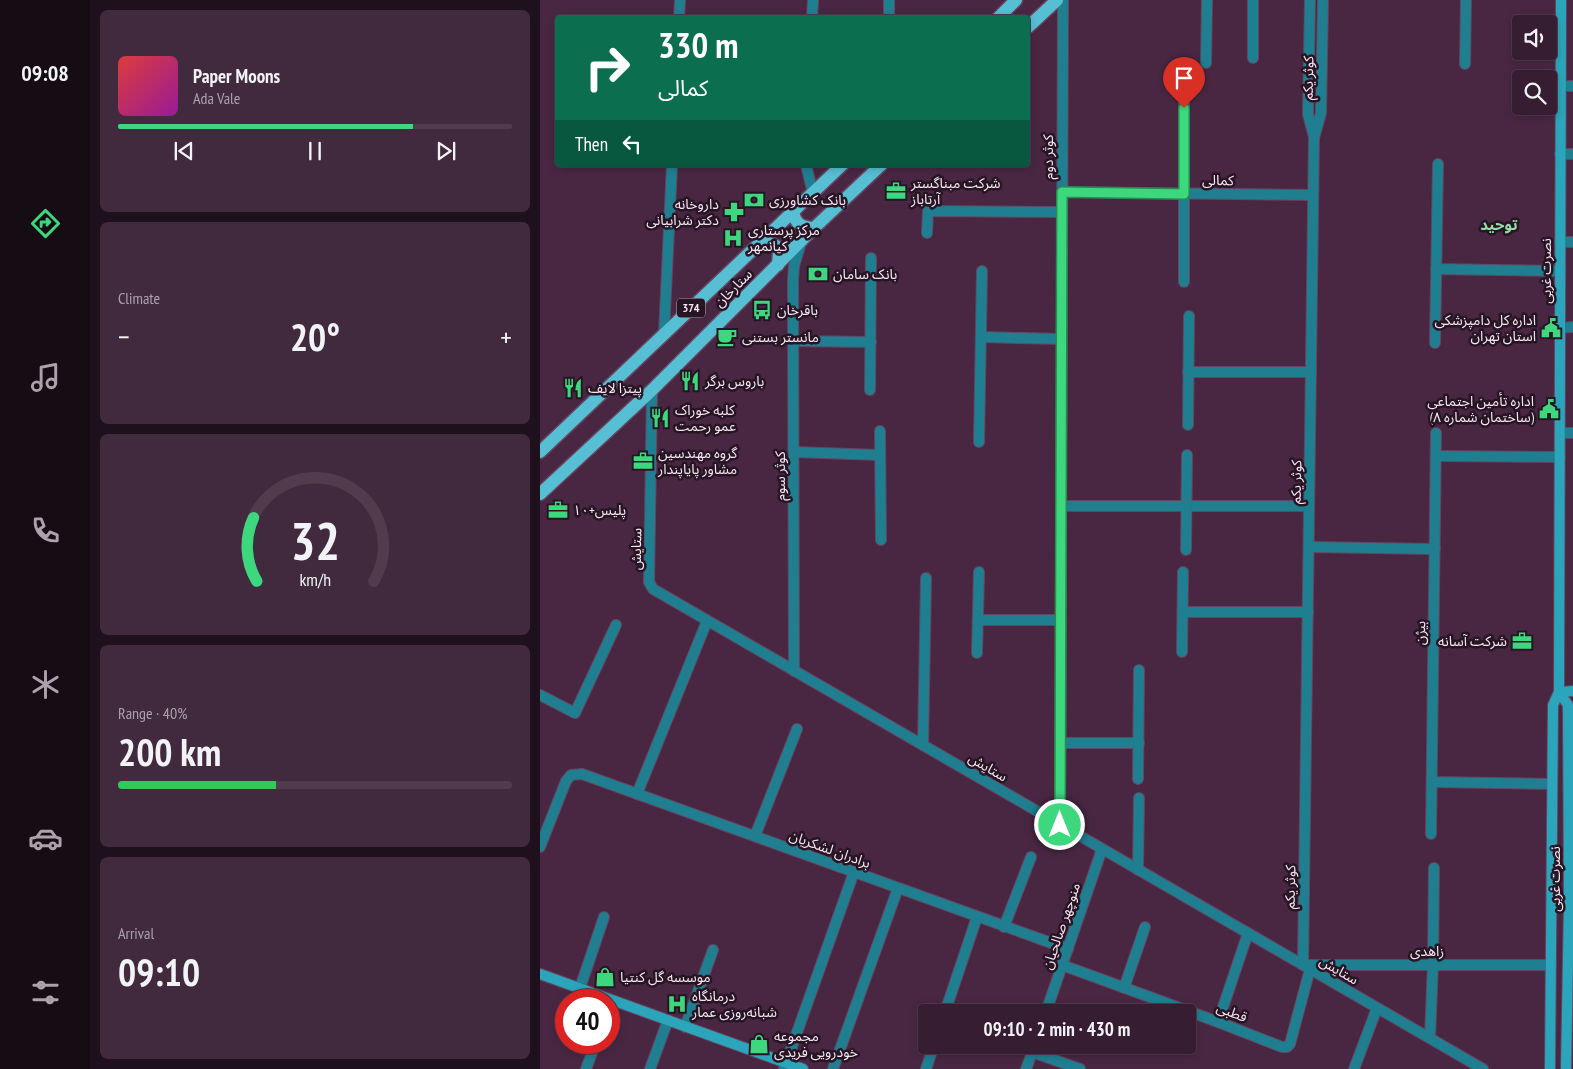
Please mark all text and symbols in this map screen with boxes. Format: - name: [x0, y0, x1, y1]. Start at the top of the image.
- map controls: [1512, 15, 1557, 115]
- button: sound: [1512, 15, 1557, 60]
- text: 330 m: [658, 22, 739, 68]
- icon: right: [575, 35, 640, 100]
- street label: کوثر یکم: [1299, 55, 1319, 100]
- pin: [1163, 57, 1205, 108]
- text: 09:08: [21, 59, 69, 87]
- text: Paper Moons: [193, 64, 280, 88]
- icon: arrive: [1170, 64, 1198, 92]
- button: search: [1512, 70, 1557, 115]
- text: کمالی: [658, 74, 708, 102]
- text: Ada Vale: [193, 88, 240, 108]
- icon: left: [618, 130, 646, 158]
- text: Then: [575, 132, 608, 156]
- street label: کوثر دوم: [1039, 134, 1059, 179]
- icon: previous: [170, 137, 198, 165]
- icon: pause: [301, 137, 329, 165]
- icon: next: [432, 137, 460, 165]
- street label: کمالی: [1202, 171, 1234, 189]
- place label: شرکت مبناگستر آرتاباز: [910, 174, 1000, 208]
- office icon: شرکت مبناگستر آرتاباز: [885, 180, 907, 202]
- bank icon: بانک کشاورزی: [743, 189, 765, 211]
- place label: بانک کشاورزی: [769, 191, 846, 209]
- place label: داروخانه دکتر شرابیانی: [646, 195, 719, 229]
- pharmacy icon: داروخانه دکتر شرابیانی: [723, 201, 745, 223]
- icon: directions: [28, 206, 63, 241]
- district label: توحید: [1480, 215, 1518, 234]
- place label: مرکز پرستاری کیانمهر: [747, 221, 820, 255]
- hospital icon: مرکز پرستاری کیانمهر: [722, 227, 744, 249]
- street label: نصرت غربی: [1537, 238, 1555, 304]
- bank icon: بانک سامان: [807, 263, 829, 285]
- street label: ستارخان: [710, 265, 756, 311]
- place label: بانک سامان: [833, 265, 898, 283]
- text: Climate: [118, 288, 160, 308]
- road number: 374: [677, 298, 705, 318]
- bus stop icon: باقرخان: [751, 299, 773, 321]
- place label: باقرخان: [777, 301, 818, 319]
- place label: اداره کل دامپزشکی استان تهران: [1434, 311, 1536, 345]
- text: 20°: [290, 312, 340, 361]
- public building icon: اداره کل دامپزشکی استان تهران: [1540, 317, 1562, 339]
- text: −: [118, 318, 130, 355]
- text: +: [500, 318, 512, 355]
- cafe icon: مانستر بستنی: [716, 326, 738, 348]
- place label: مانستر بستنی: [742, 328, 819, 346]
- icon: music: [28, 360, 63, 395]
- restaurant icon: باروس برگر: [679, 370, 701, 392]
- place label: باروس برگر: [704, 372, 764, 390]
- restaurant icon: پیتزا لایف: [562, 377, 584, 399]
- place label: پیتزا لایف: [588, 379, 642, 398]
- place label: اداره تأمین اجتماعی (ساختمان شماره ۸): [1427, 392, 1535, 426]
- public building icon: اداره تأمین اجتماعی (ساختمان شماره ۸): [1538, 398, 1560, 420]
- place label: کلبه خوراک عمو رحمت: [675, 401, 736, 435]
- restaurant icon: کلبه خوراک عمو رحمت: [649, 407, 671, 429]
- place label: گروه مهندسین مشاور پایاپندار: [657, 444, 738, 479]
- office icon: گروه مهندسین مشاور پایاپندار: [632, 450, 654, 472]
- street label: کوثر سوم: [771, 451, 791, 501]
- street label: کوثر یکم: [1287, 459, 1307, 504]
- office icon: پلیس+۱۰: [547, 499, 569, 521]
- place label: پلیس+۱۰: [573, 501, 626, 520]
- text: 32: [290, 507, 340, 574]
- icon: phone: [28, 513, 63, 548]
- street label: ستایش: [627, 528, 645, 570]
- text: km/h: [299, 568, 331, 591]
- street label: بیژن: [1411, 621, 1429, 645]
- office icon: شرکت آسانه: [1511, 630, 1533, 652]
- place label: شرکت آسانه: [1438, 632, 1507, 650]
- icon: climate: [28, 667, 63, 702]
- text: Range · 40%: [118, 703, 187, 723]
- text: 200 km: [118, 727, 221, 776]
- street label: ستایش: [965, 749, 1011, 785]
- position arrow: [1033, 798, 1085, 850]
- icon: car: [28, 821, 63, 856]
- street label: برادران لشکریان: [787, 826, 873, 872]
- street label: نصرت غربی: [1546, 846, 1564, 912]
- street label: کوثر یکم: [1281, 864, 1301, 909]
- street label: منوچهر صالحیان: [1038, 880, 1085, 972]
- text: Arrival: [118, 923, 154, 943]
- street label: زاهدی: [1410, 942, 1444, 960]
- text: 09:10: [118, 947, 200, 996]
- street label: ستایش: [1316, 952, 1362, 988]
- shop icon: موسسه گل کنتیا: [594, 966, 616, 988]
- place label: موسسه گل کنتیا: [620, 968, 711, 986]
- icon: filters: [28, 975, 63, 1010]
- place label: درمانگاه شبانه‌روزی عمار: [691, 987, 777, 1021]
- speed limit sign: 40: [555, 989, 620, 1054]
- hospital icon: درمانگاه شبانه‌روزی عمار: [666, 993, 688, 1015]
- street label: قطبی: [1214, 998, 1250, 1026]
- text: 09:10 · 2 min · 430 m: [984, 1017, 1130, 1041]
- place label: مجموعه خودرویی فریدی: [774, 1027, 858, 1061]
- shop icon: مجموعه خودرویی فریدی: [748, 1033, 770, 1055]

